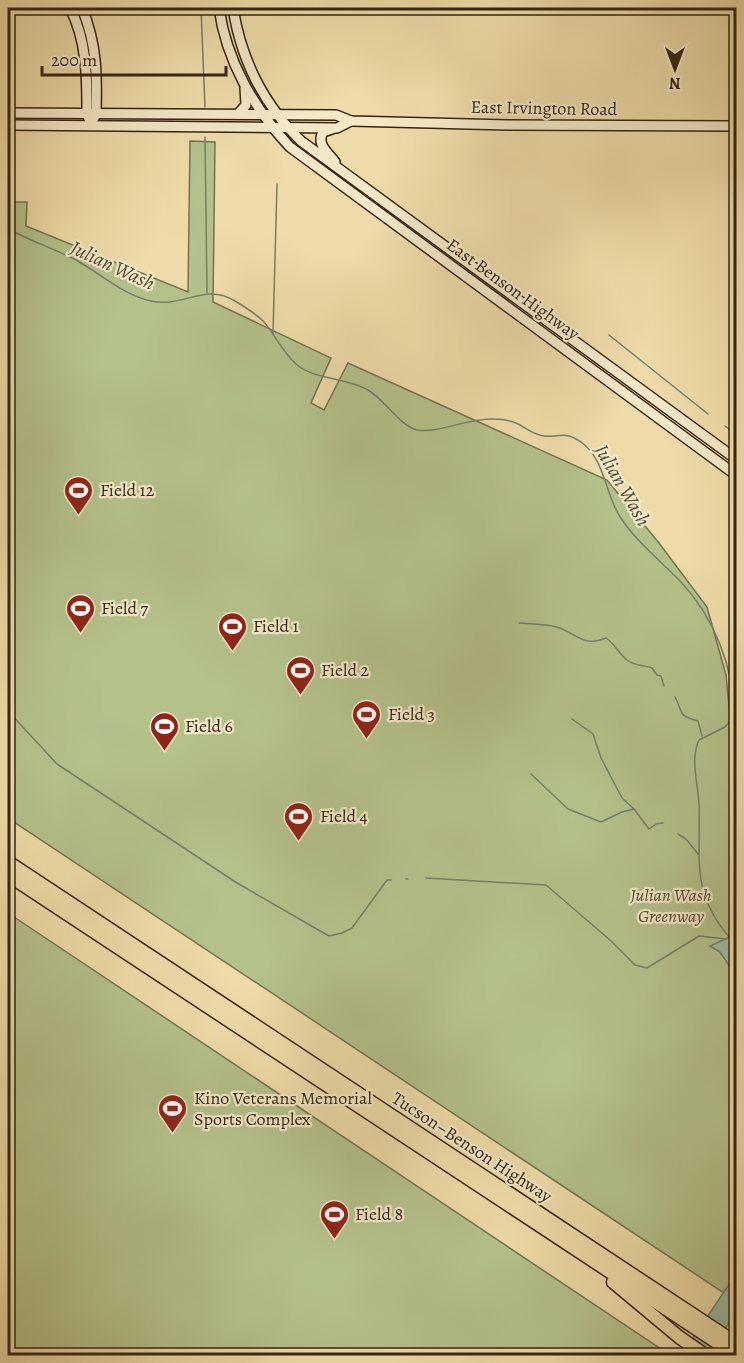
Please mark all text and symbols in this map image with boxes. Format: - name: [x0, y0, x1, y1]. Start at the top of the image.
- scale bar: [42, 39, 226, 77]
- north arrow: [645, 39, 705, 99]
- text: 200 m: [51, 48, 97, 72]
- text: N: [669, 72, 681, 94]
- street label: East Irvington Road: [470, 95, 618, 121]
- street label: East Benson Highway: [442, 233, 585, 346]
- water label: Julian Wash: [65, 234, 159, 297]
- water label: Julian Wash: [588, 438, 657, 531]
- sports icon: Field 12: [63, 474, 95, 516]
- place label: Field 12: [100, 478, 155, 502]
- sports icon: Field 7: [64, 592, 96, 634]
- place label: Field 7: [101, 596, 149, 620]
- sports icon: Field 1: [216, 610, 248, 652]
- place label: Field 1: [253, 614, 299, 638]
- sports icon: Field 2: [284, 654, 316, 696]
- place label: Field 2: [321, 658, 370, 682]
- sports icon: Field 3: [351, 698, 383, 740]
- place label: Field 3: [388, 702, 435, 726]
- sports icon: Field 6: [148, 710, 180, 752]
- place label: Field 6: [185, 714, 233, 738]
- sports icon: Field 4: [283, 800, 315, 842]
- place label: Field 4: [320, 804, 368, 828]
- park label: Julian Wash Greenway: [629, 883, 712, 928]
- place label: Kino Veterans Memorial Sports Complex: [194, 1086, 372, 1131]
- street label: Tucson–Benson Highway: [387, 1086, 558, 1208]
- sports icon: Kino Veterans Memorial Sports Complex: [157, 1092, 189, 1134]
- sports icon: Field 8: [318, 1198, 350, 1240]
- place label: Field 8: [355, 1202, 403, 1226]

